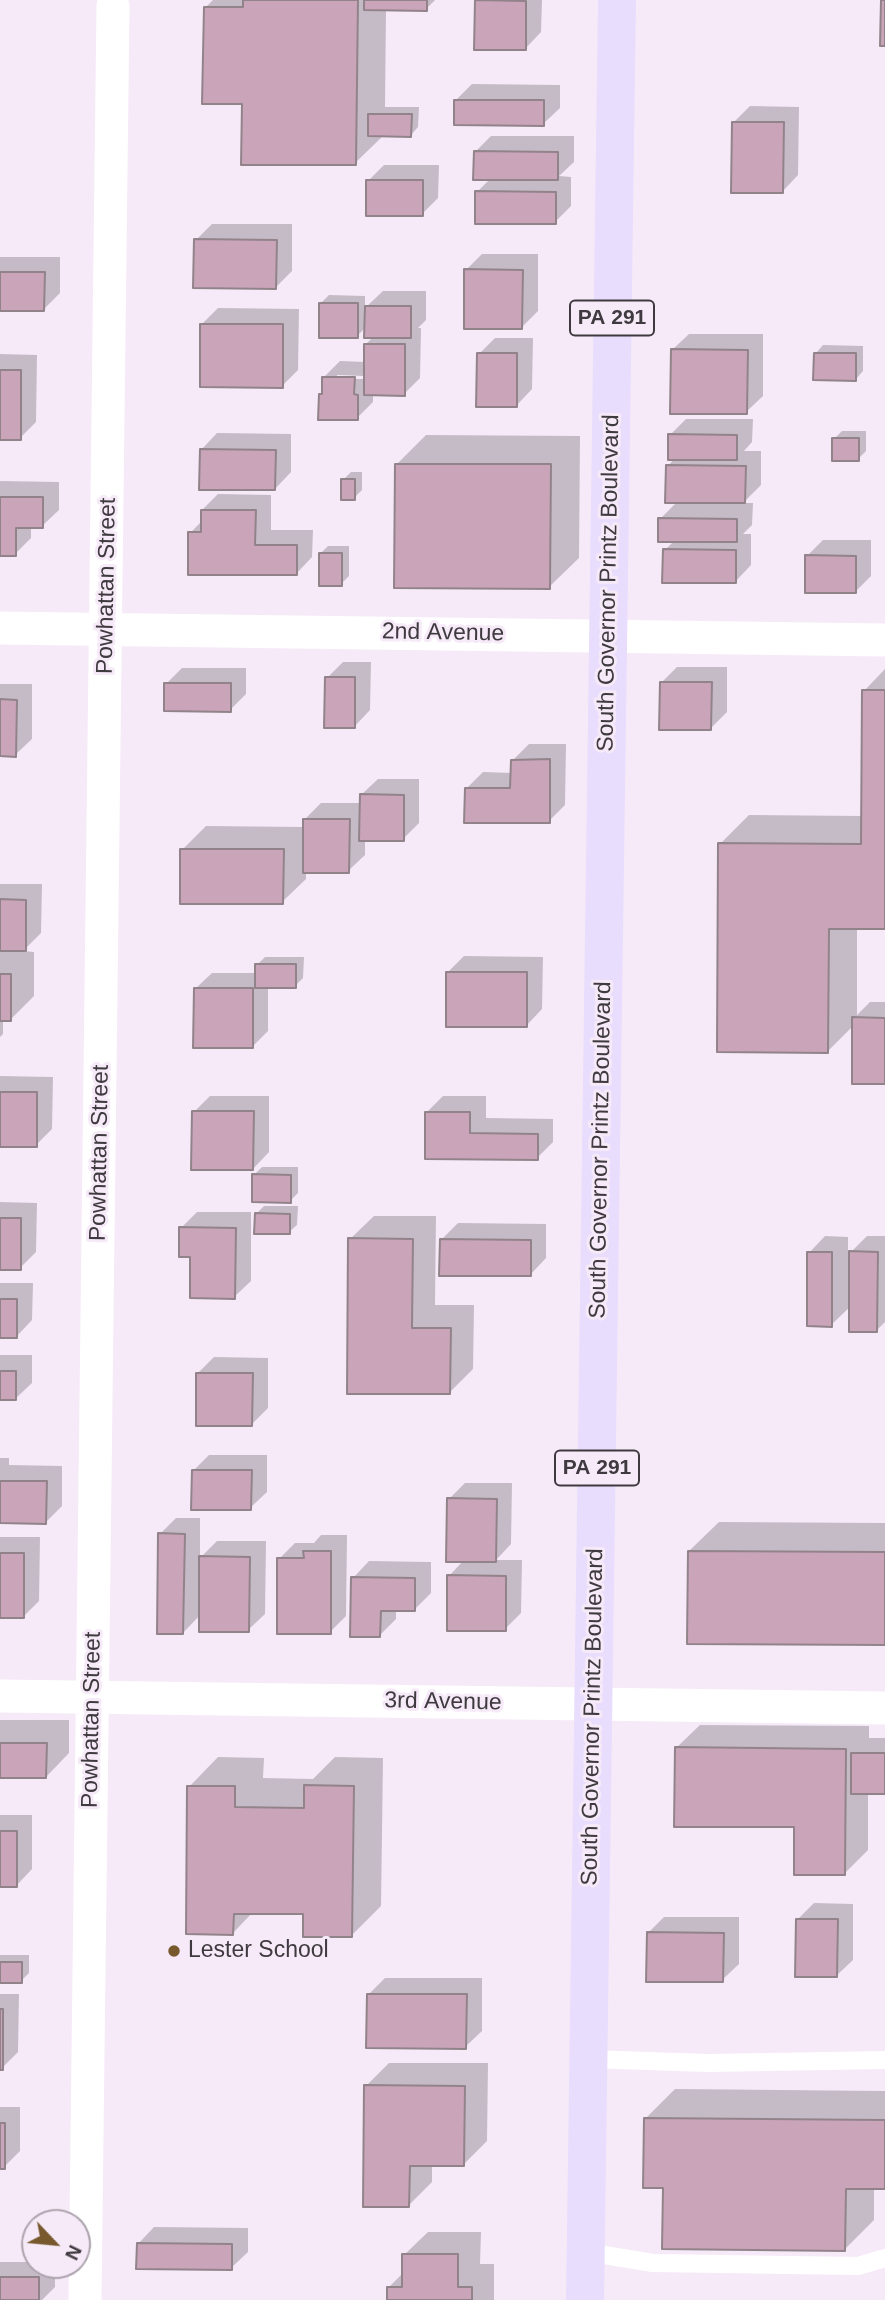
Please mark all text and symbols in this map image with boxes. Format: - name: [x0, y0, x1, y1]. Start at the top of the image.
- road number: PA 291: [570, 300, 654, 336]
- street label: South Governor Printz Boulevard: [592, 414, 626, 752]
- street label: Powhattan Street: [92, 498, 122, 674]
- street label: 2nd Avenue: [382, 618, 504, 648]
- street label: South Governor Printz Boulevard: [584, 981, 618, 1319]
- street label: Powhattan Street: [85, 1065, 115, 1241]
- road number: PA 291: [555, 1450, 639, 1486]
- street label: South Governor Printz Boulevard: [576, 1548, 610, 1886]
- street label: Powhattan Street: [77, 1632, 107, 1808]
- street label: 3rd Avenue: [384, 1687, 502, 1717]
- place label: Lester School: [188, 1937, 329, 1965]
- marker: Lester School: [166, 1943, 182, 1959]
- north arrow: [21, 2209, 91, 2279]
- text: N: [61, 2242, 86, 2263]

